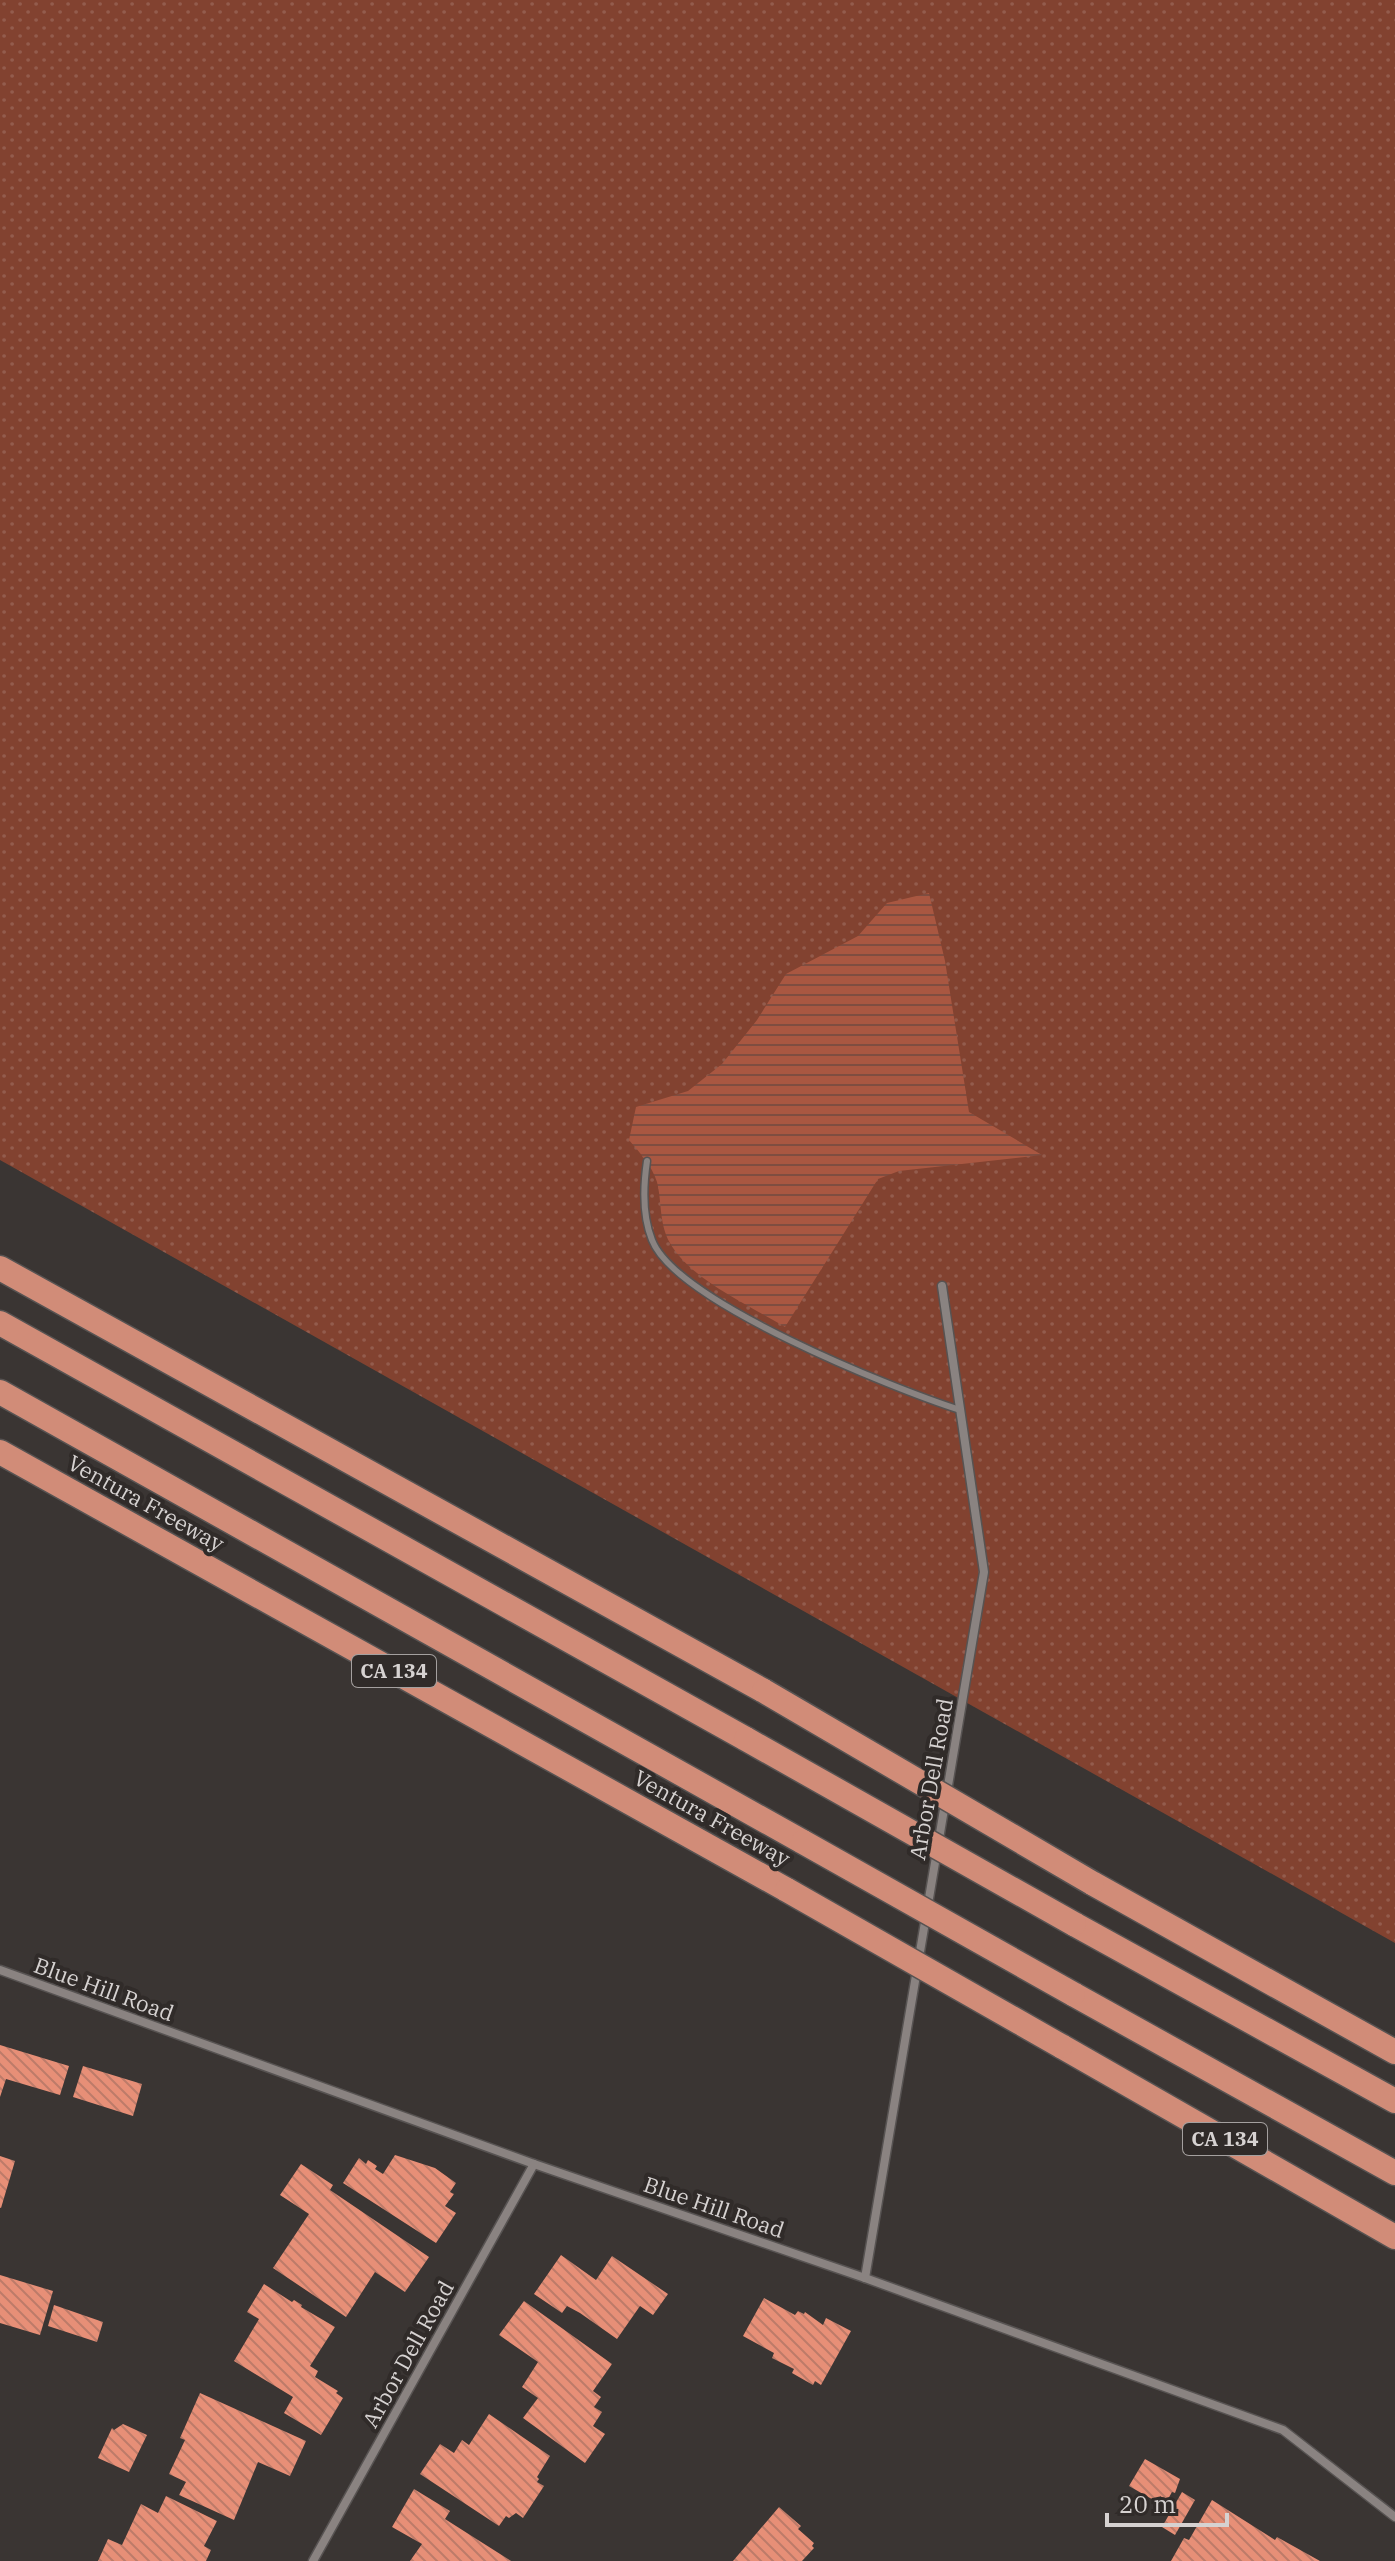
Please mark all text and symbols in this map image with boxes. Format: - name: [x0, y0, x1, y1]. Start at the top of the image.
- street label: Ventura Freeway: [63, 1448, 230, 1558]
- road number: CA 134: [352, 1655, 436, 1687]
- street label: Arbor Dell Road: [902, 1696, 959, 1862]
- street label: Ventura Freeway: [629, 1763, 796, 1873]
- street label: Blue Hill Road: [30, 1950, 178, 2027]
- road number: CA 134: [1183, 2123, 1267, 2155]
- street label: Blue Hill Road: [640, 2169, 788, 2244]
- street label: Arbor Dell Road: [355, 2275, 460, 2432]
- scale bar: [1107, 2477, 1227, 2527]
- text: 20 m: [1119, 2488, 1176, 2520]

